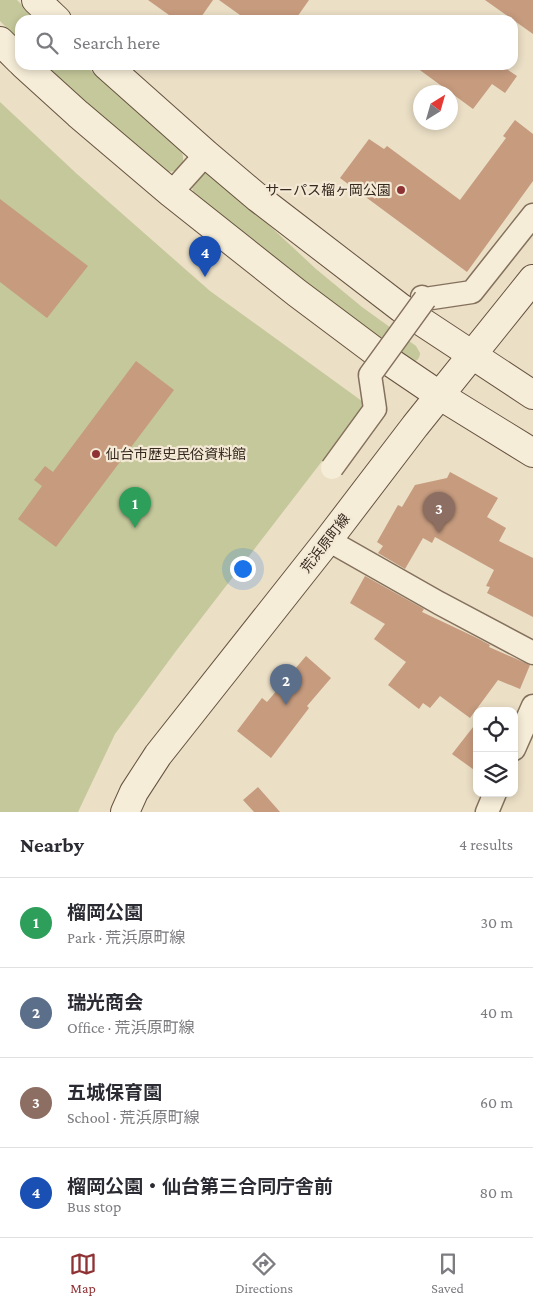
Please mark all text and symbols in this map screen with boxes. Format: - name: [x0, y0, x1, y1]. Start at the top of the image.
- search box: [15, 15, 518, 70]
- icon: search: [33, 29, 61, 57]
- text: Search here: [73, 32, 160, 53]
- north arrow: [413, 85, 458, 130]
- place label: サーパス榴ヶ岡公園: [265, 182, 391, 198]
- marker: サーパス榴ヶ岡公園: [395, 184, 407, 196]
- pin: 4: [189, 236, 221, 277]
- place label: 仙台市歴史民俗資料館: [106, 446, 246, 462]
- marker: 仙台市歴史民俗資料館: [90, 448, 102, 460]
- pin: 1: [119, 487, 151, 528]
- pin: 3: [423, 492, 455, 533]
- street label: 荒浜原町線: [297, 510, 353, 576]
- your location: [230, 556, 256, 582]
- pin: 2: [270, 664, 302, 705]
- map controls: [473, 707, 518, 797]
- button: locate: [473, 707, 518, 752]
- button: layers: [473, 752, 518, 797]
- text: Nearby: [20, 833, 84, 857]
- text: 4 results: [459, 836, 513, 853]
- text: 榴岡公園: [67, 902, 143, 923]
- text: 1: [33, 914, 39, 931]
- text: 30 m: [481, 914, 513, 931]
- text: Park · 荒浜原町線: [67, 929, 185, 946]
- text: 瑞光商会: [67, 992, 143, 1013]
- text: 2: [32, 1004, 40, 1021]
- text: 40 m: [480, 1004, 513, 1021]
- text: Office · 荒浜原町線: [67, 1019, 194, 1036]
- text: 五城保育園: [67, 1082, 162, 1103]
- text: 3: [32, 1094, 40, 1111]
- text: 60 m: [480, 1094, 513, 1111]
- text: School · 荒浜原町線: [67, 1109, 200, 1126]
- text: 榴岡公園・仙台第三合同庁舎前: [67, 1176, 333, 1197]
- text: 4: [32, 1184, 40, 1201]
- text: 80 m: [479, 1184, 513, 1201]
- text: Bus stop: [67, 1198, 121, 1215]
- tab: Map: [69, 1250, 97, 1296]
- tab: Directions: [235, 1250, 293, 1296]
- tab: Saved: [431, 1250, 464, 1296]

